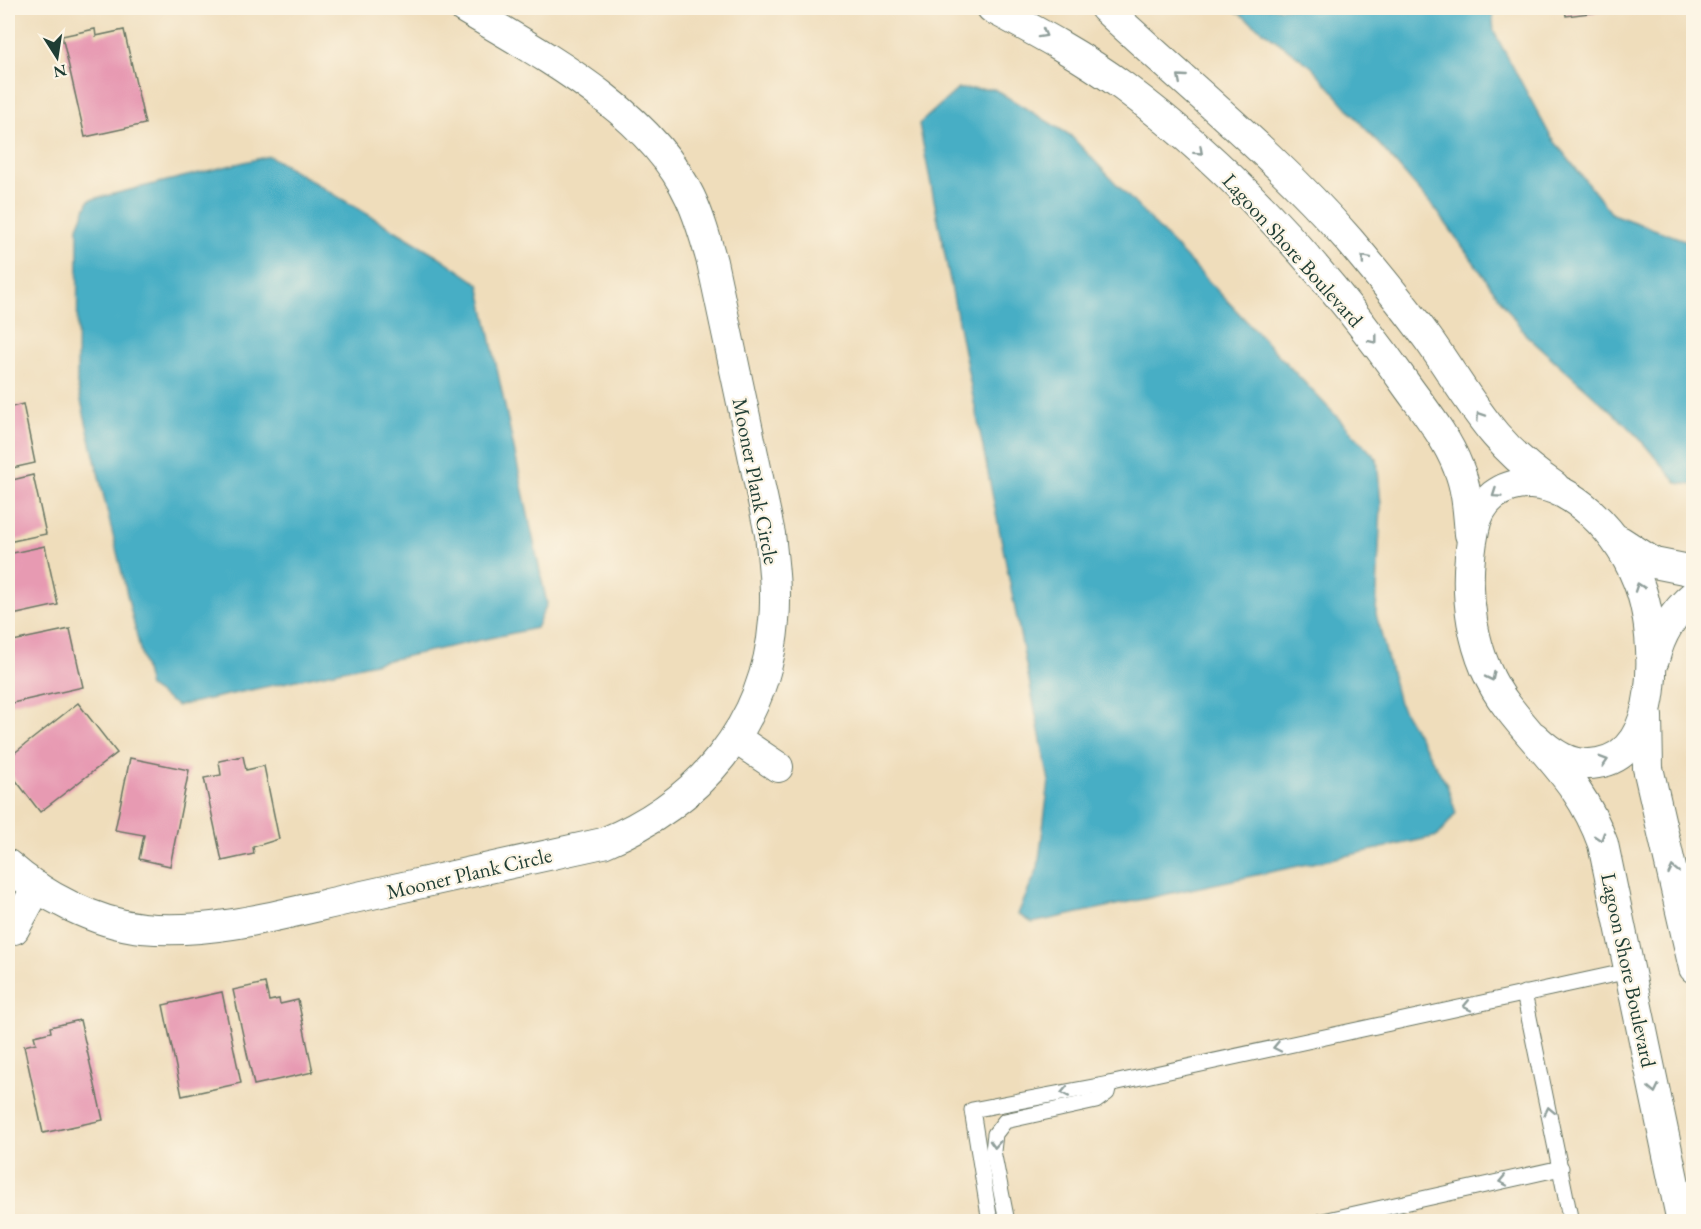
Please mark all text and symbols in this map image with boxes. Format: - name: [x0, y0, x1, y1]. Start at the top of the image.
- north arrow: [27, 27, 87, 87]
- one-way arrow: [1037, 27, 1048, 38]
- text: N: [51, 60, 69, 83]
- one-way arrow: [1177, 74, 1188, 85]
- one-way arrow: [1192, 144, 1203, 155]
- street label: Lagoon Shore Boulevard: [1217, 167, 1370, 333]
- one-way arrow: [1361, 255, 1372, 266]
- one-way arrow: [1367, 333, 1378, 344]
- street label: Mooner Plank Circle: [727, 396, 785, 566]
- one-way arrow: [1475, 412, 1487, 422]
- one-way arrow: [1492, 487, 1502, 499]
- one-way arrow: [1634, 582, 1646, 593]
- one-way arrow: [1483, 671, 1495, 682]
- one-way arrow: [1598, 756, 1609, 768]
- one-way arrow: [1593, 831, 1605, 842]
- street label: Mooner Plank Circle: [384, 841, 554, 905]
- one-way arrow: [1667, 865, 1680, 875]
- street label: Lagoon Shore Boulevard: [1595, 870, 1663, 1070]
- one-way arrow: [1462, 999, 1472, 1012]
- one-way arrow: [1272, 1040, 1282, 1053]
- one-way arrow: [1647, 1084, 1660, 1094]
- one-way arrow: [1061, 1085, 1071, 1098]
- one-way arrow: [1543, 1106, 1556, 1116]
- one-way arrow: [988, 1140, 1001, 1149]
- one-way arrow: [1499, 1174, 1509, 1187]

